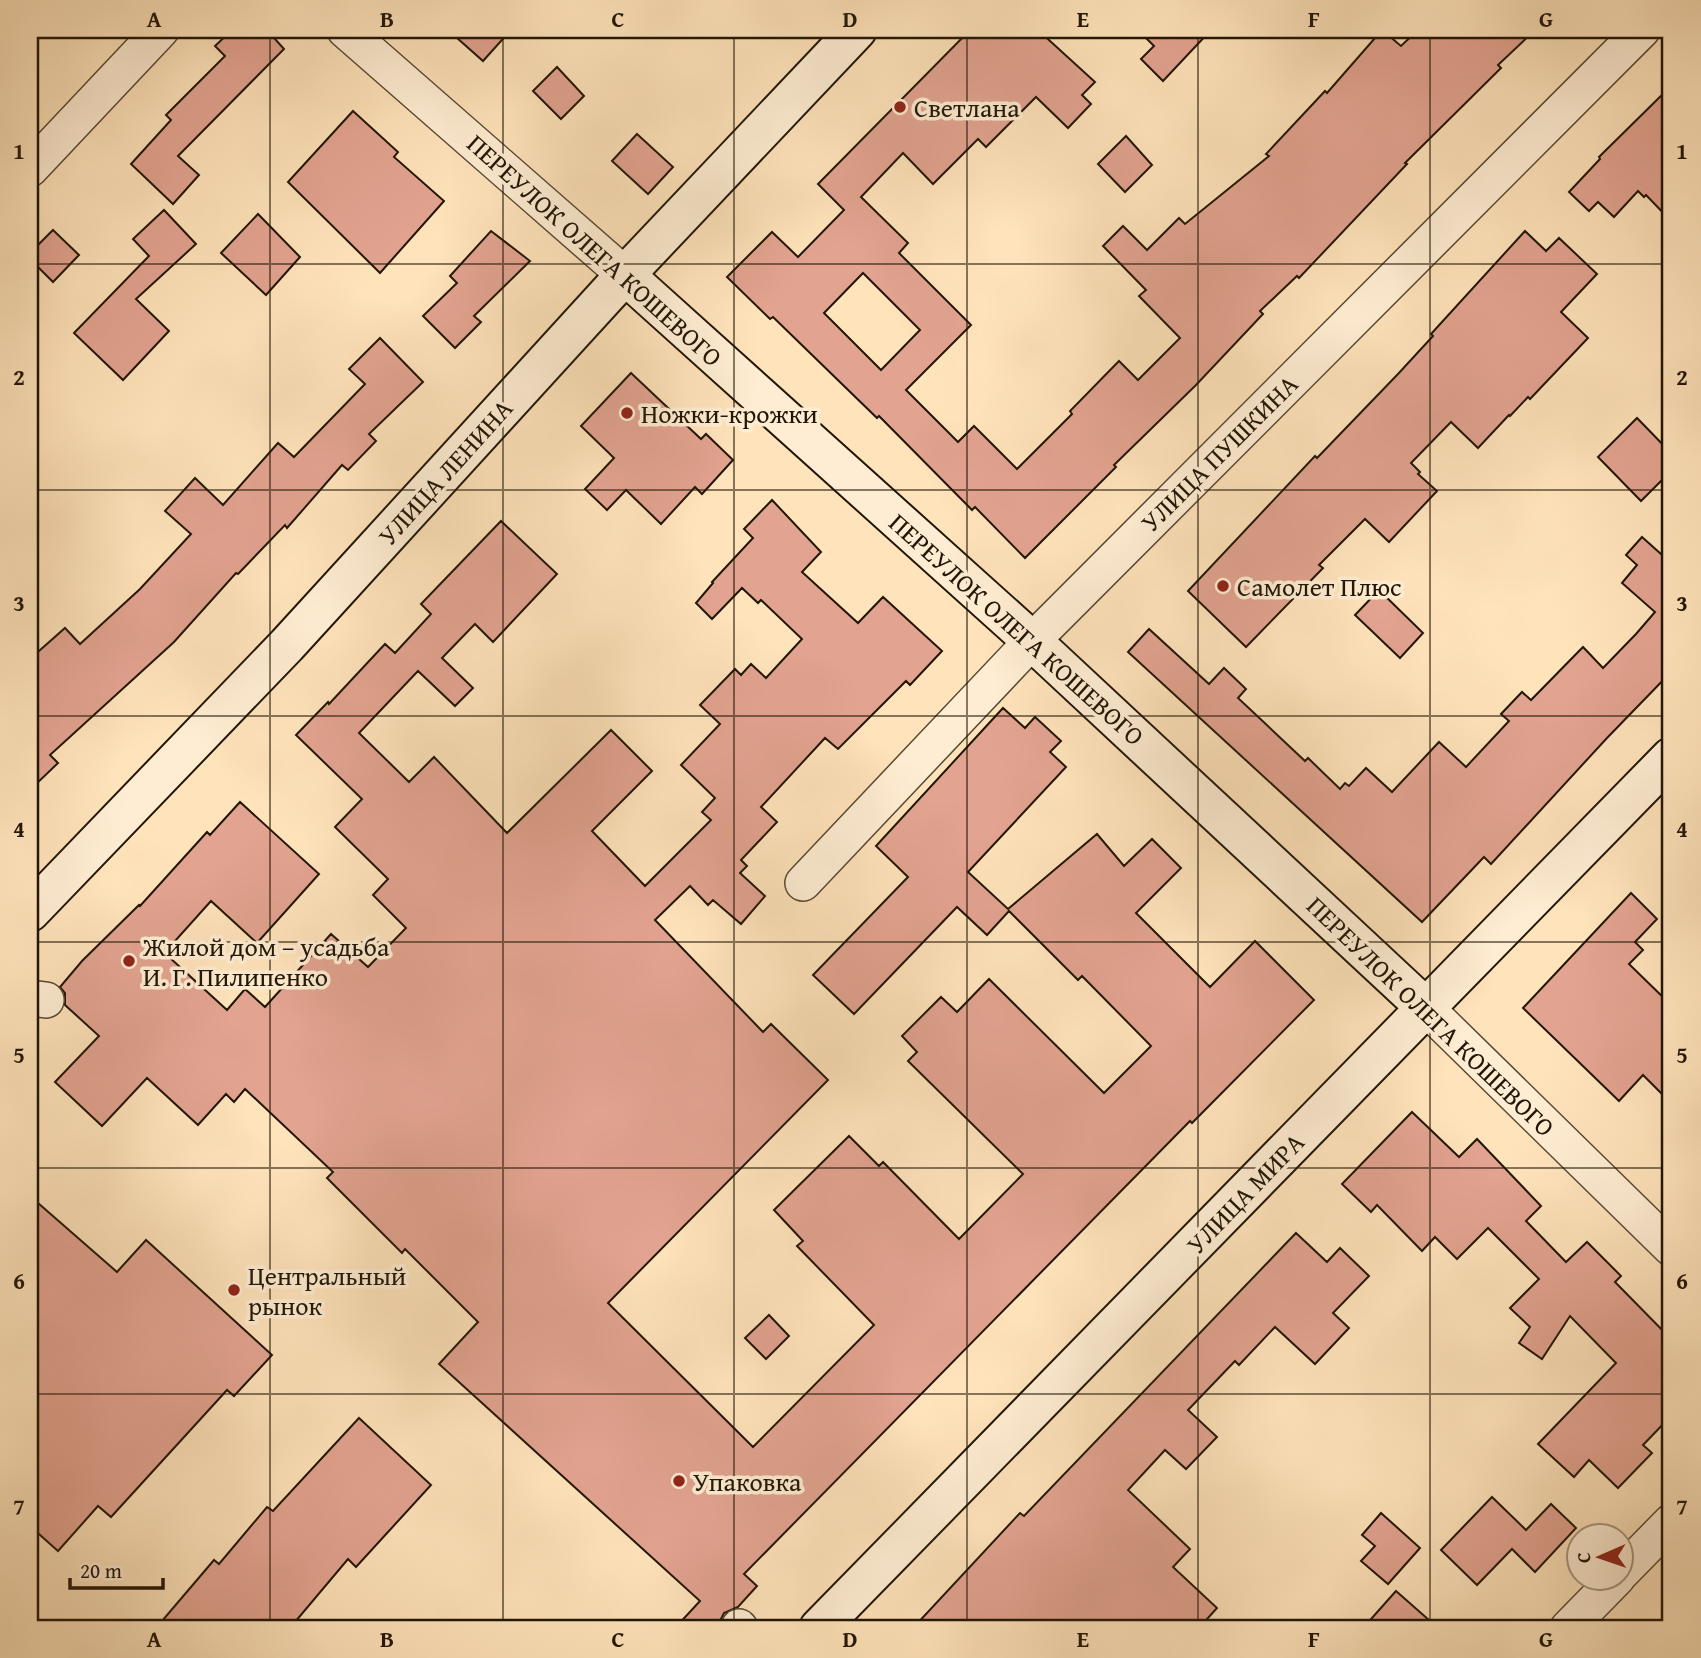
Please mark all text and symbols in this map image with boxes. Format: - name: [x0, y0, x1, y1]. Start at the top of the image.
- text: A: [147, 2, 162, 35]
- text: B: [380, 2, 394, 35]
- text: C: [611, 2, 625, 35]
- text: D: [843, 2, 858, 35]
- text: E: [1077, 2, 1089, 35]
- text: F: [1308, 2, 1320, 35]
- text: G: [1539, 2, 1553, 35]
- place label: Светлана: [914, 88, 1020, 127]
- marker: Светлана: [892, 99, 908, 115]
- street label: ПЕРЕУЛОК ОЛЕГА КОШЕВОГО: [459, 124, 731, 376]
- text: 1: [13, 134, 25, 167]
- text: 1: [1676, 134, 1688, 167]
- text: 2: [13, 360, 25, 393]
- text: 2: [1676, 360, 1688, 393]
- street label: УЛИЦА ПУШКИНА: [1131, 365, 1307, 541]
- street label: УЛИЦА ЛЕНИНА: [368, 390, 522, 554]
- place label: Ножки-крожки: [641, 394, 818, 433]
- marker: Ножки-крожки: [619, 405, 635, 421]
- street label: ПЕРЕУЛОК ОЛЕГА КОШЕВОГО: [881, 503, 1153, 755]
- place label: Самолет Плюс: [1237, 567, 1402, 606]
- marker: Самолет Плюс: [1215, 578, 1231, 594]
- text: 3: [13, 586, 25, 619]
- text: 3: [1676, 586, 1688, 619]
- text: 4: [13, 812, 25, 845]
- text: 4: [1676, 812, 1688, 845]
- street label: ПЕРЕУЛОК ОЛЕГА КОШЕВОГО: [1298, 887, 1564, 1145]
- place label: Жилой дом – усадьба И. Г. Пилипенко: [142, 927, 390, 996]
- marker: Жилой дом – усадьба И. Г. Пилипенко: [121, 953, 137, 969]
- text: 5: [13, 1038, 25, 1071]
- text: 5: [1676, 1038, 1688, 1071]
- street label: УЛИЦА МИРА: [1177, 1123, 1313, 1263]
- place label: Центральный рынок: [248, 1256, 406, 1325]
- text: 6: [13, 1264, 25, 1297]
- text: 6: [1676, 1264, 1688, 1297]
- marker: Центральный рынок: [226, 1282, 242, 1298]
- place label: Упаковка: [693, 1462, 802, 1501]
- marker: Упаковка: [671, 1473, 687, 1489]
- text: 7: [13, 1490, 25, 1523]
- text: 7: [1676, 1490, 1688, 1523]
- north arrow: [1564, 1522, 1634, 1592]
- scale bar: [70, 1546, 163, 1590]
- text: С: [1569, 1551, 1597, 1563]
- text: 20 m: [80, 1555, 122, 1586]
- text: A: [147, 1622, 162, 1655]
- text: B: [380, 1622, 394, 1655]
- text: C: [611, 1622, 625, 1655]
- text: D: [843, 1622, 858, 1655]
- text: E: [1077, 1622, 1089, 1655]
- text: F: [1308, 1622, 1320, 1655]
- text: G: [1539, 1622, 1553, 1655]

